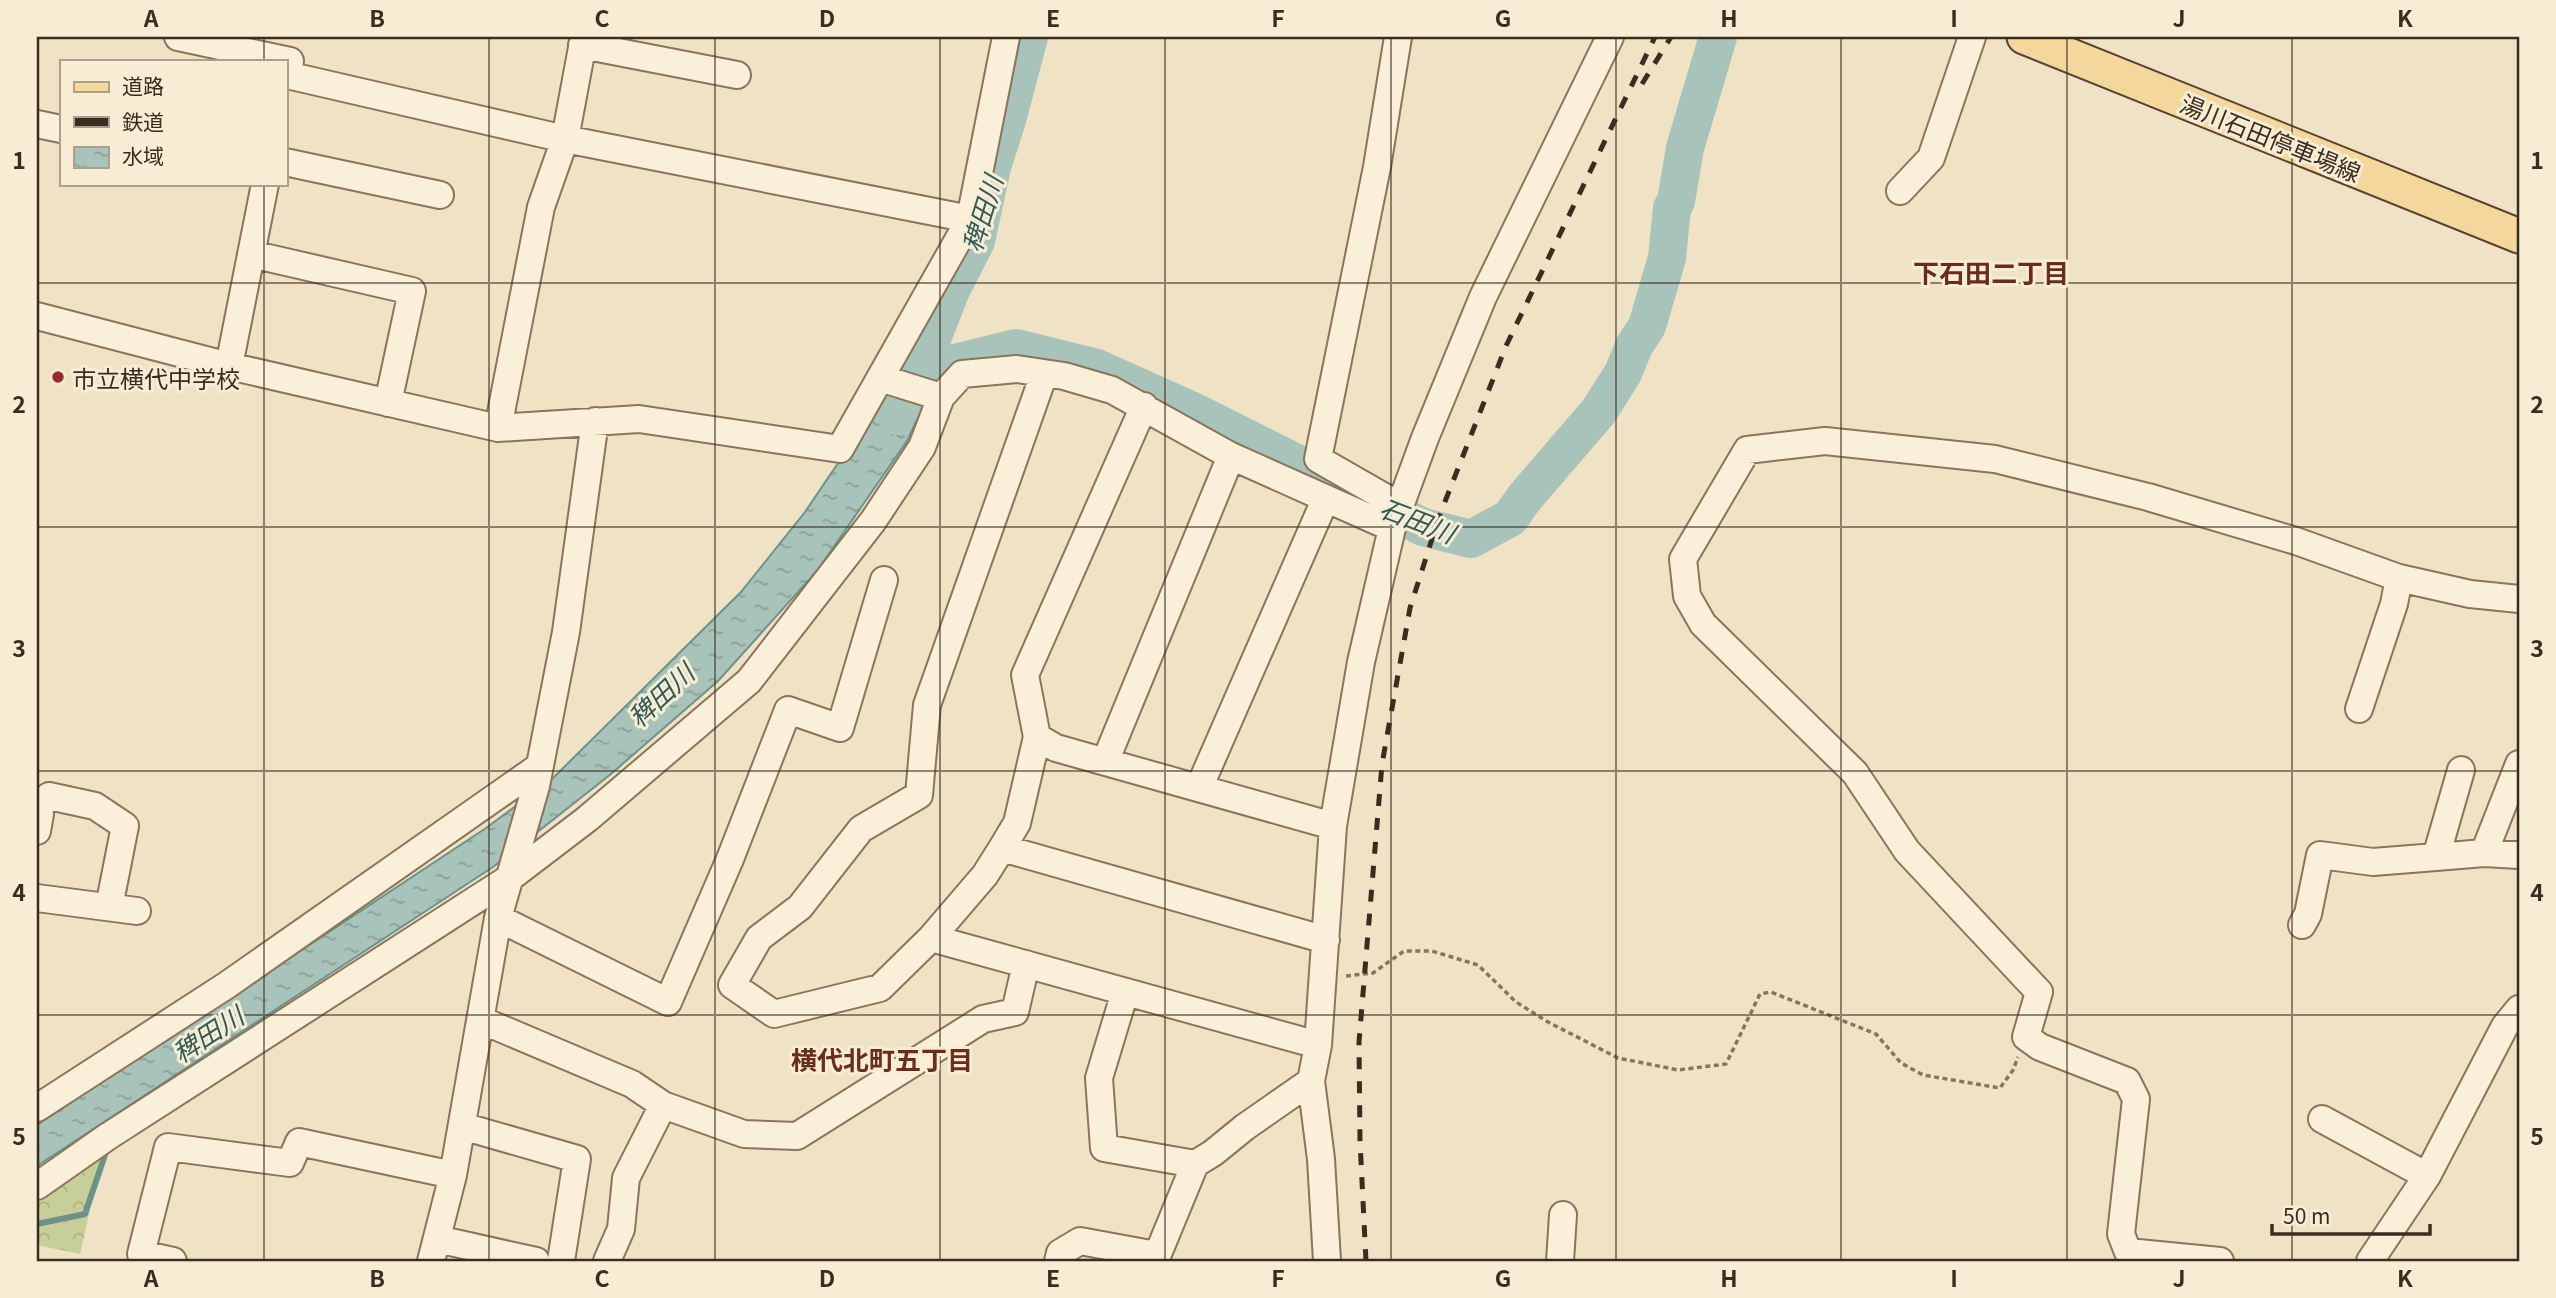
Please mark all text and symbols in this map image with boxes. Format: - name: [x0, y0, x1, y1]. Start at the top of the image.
- text: A: [143, 0, 159, 34]
- text: B: [369, 0, 385, 34]
- text: C: [594, 0, 610, 34]
- text: D: [819, 0, 835, 34]
- text: E: [1046, 0, 1060, 34]
- text: F: [1271, 0, 1285, 34]
- text: G: [1495, 0, 1511, 34]
- text: H: [1720, 0, 1738, 34]
- text: I: [1950, 0, 1958, 34]
- text: J: [2172, 0, 2186, 34]
- text: K: [2397, 0, 2413, 34]
- legend: [60, 60, 287, 186]
- text: 道路: [122, 70, 164, 100]
- street label: 湯川石田停車場線: [2175, 85, 2367, 189]
- text: 鉄道: [122, 106, 164, 136]
- text: 水域: [122, 140, 164, 170]
- text: 1: [12, 142, 26, 176]
- text: 1: [2530, 142, 2544, 176]
- water label: 稗田川: [952, 167, 1011, 256]
- district label: 下石田二丁目: [1913, 253, 2069, 290]
- place label: 市立横代中学校: [72, 360, 240, 395]
- marker: 市立横代中学校: [50, 369, 66, 385]
- text: 2: [12, 386, 26, 420]
- text: 2: [2530, 386, 2544, 420]
- water label: 石田川: [1375, 488, 1464, 551]
- text: 3: [12, 630, 26, 664]
- text: 3: [2530, 630, 2544, 664]
- water label: 稗田川: [619, 652, 703, 734]
- text: 4: [12, 874, 26, 908]
- text: 4: [2530, 874, 2544, 908]
- water label: 稗田川: [164, 995, 252, 1070]
- district label: 横代北町五丁目: [791, 1040, 973, 1077]
- text: 5: [12, 1118, 26, 1152]
- text: 5: [2530, 1118, 2544, 1152]
- scale bar: [2272, 1193, 2430, 1237]
- text: 50 m: [2283, 1200, 2330, 1230]
- text: A: [143, 1260, 159, 1294]
- text: B: [369, 1260, 385, 1294]
- text: C: [594, 1260, 610, 1294]
- text: D: [819, 1260, 835, 1294]
- text: E: [1046, 1260, 1060, 1294]
- text: F: [1271, 1260, 1285, 1294]
- text: G: [1495, 1260, 1511, 1294]
- text: H: [1720, 1260, 1738, 1294]
- text: I: [1950, 1260, 1958, 1294]
- text: J: [2172, 1260, 2186, 1294]
- text: K: [2397, 1260, 2413, 1294]

